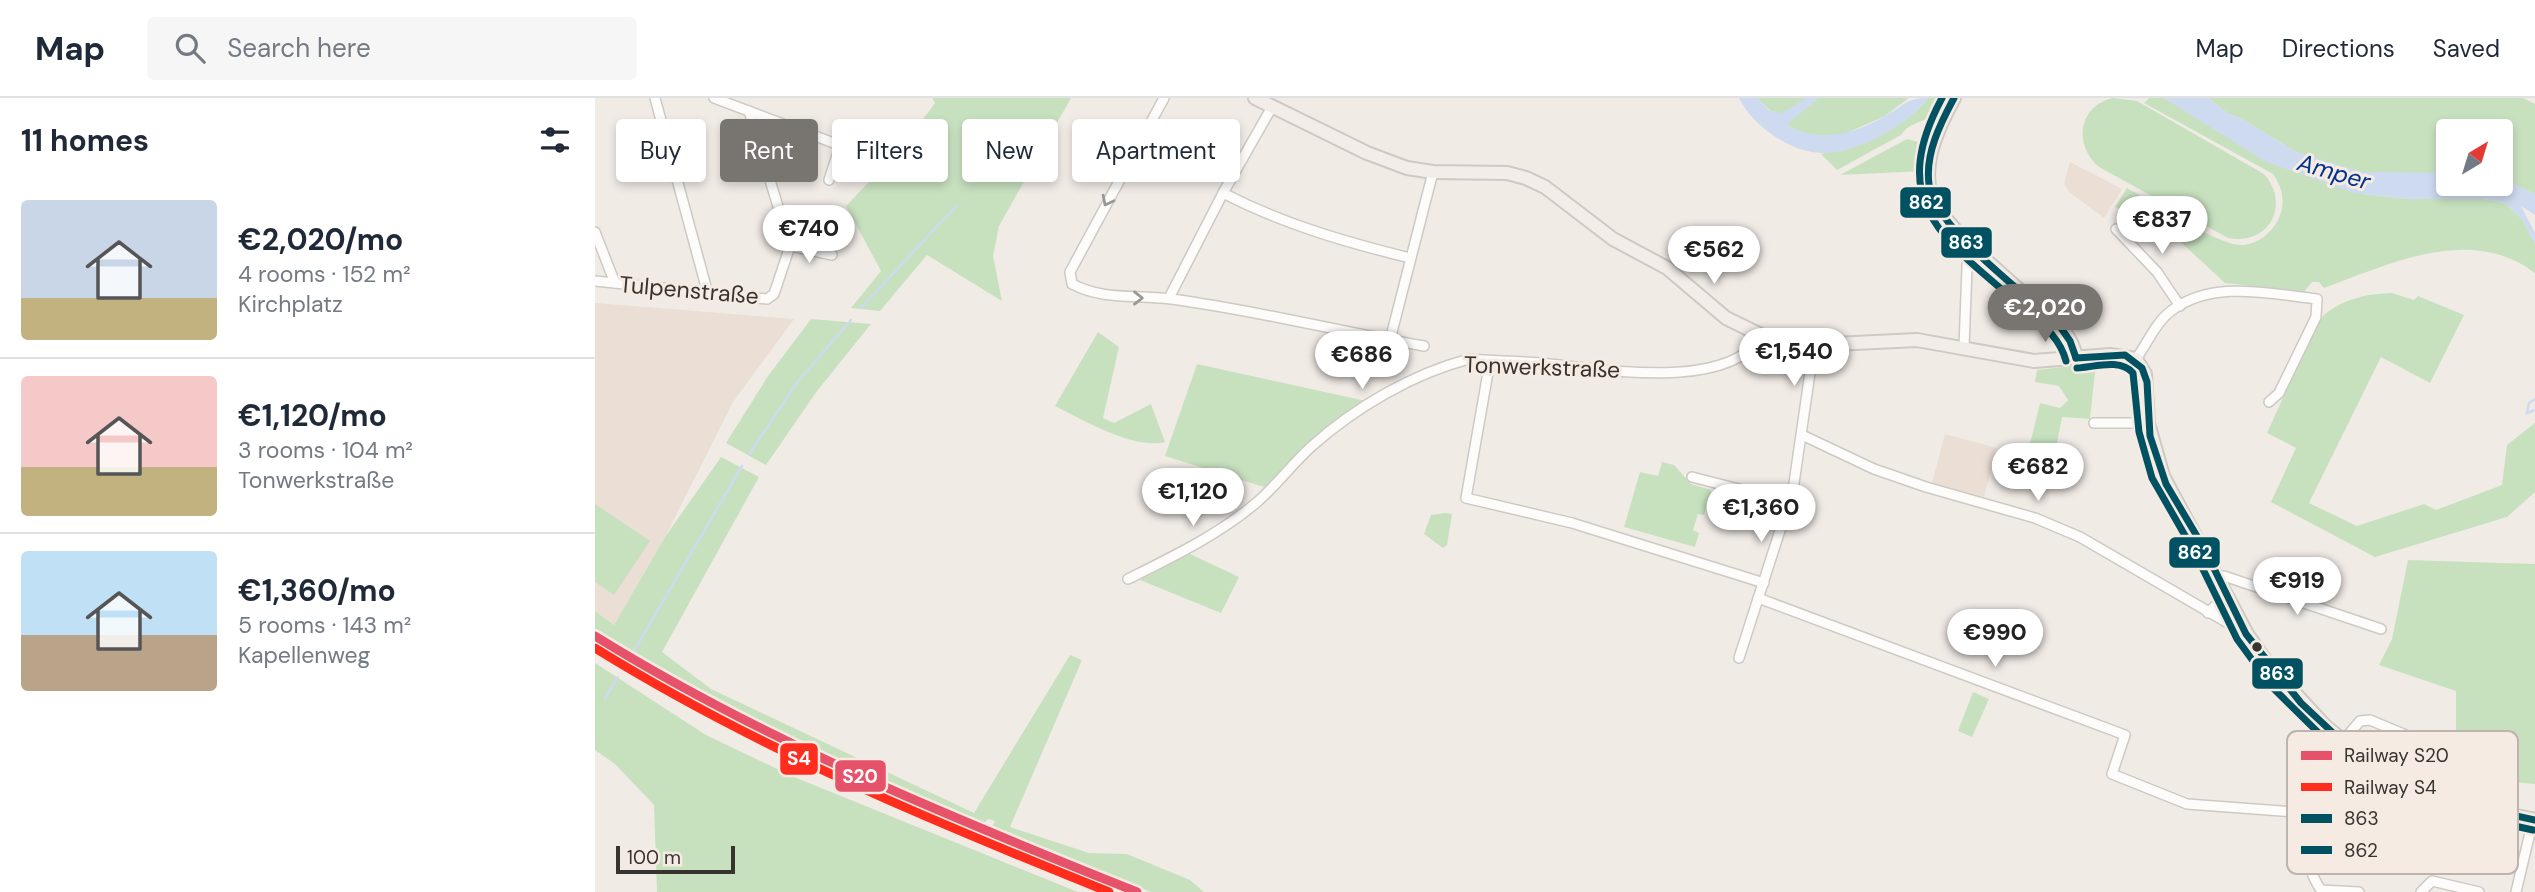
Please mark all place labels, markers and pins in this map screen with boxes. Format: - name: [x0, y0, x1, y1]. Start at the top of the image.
- pin: €837: [2121, 197, 2203, 256]
- pin: €740: [768, 206, 850, 265]
- pin: €562: [1673, 226, 1755, 286]
- pin: €2,020: [1988, 285, 2102, 344]
- pin: €1,540: [1737, 328, 1851, 388]
- pin: €686: [1321, 331, 1403, 391]
- pin: €682: [1997, 444, 2079, 503]
- pin: €1,120: [1136, 468, 1250, 528]
- pin: €1,360: [1704, 484, 1818, 544]
- pin: €919: [2256, 558, 2338, 617]
- pin: €990: [1954, 610, 2036, 669]
- unlabelled marker: [2250, 640, 2264, 654]

